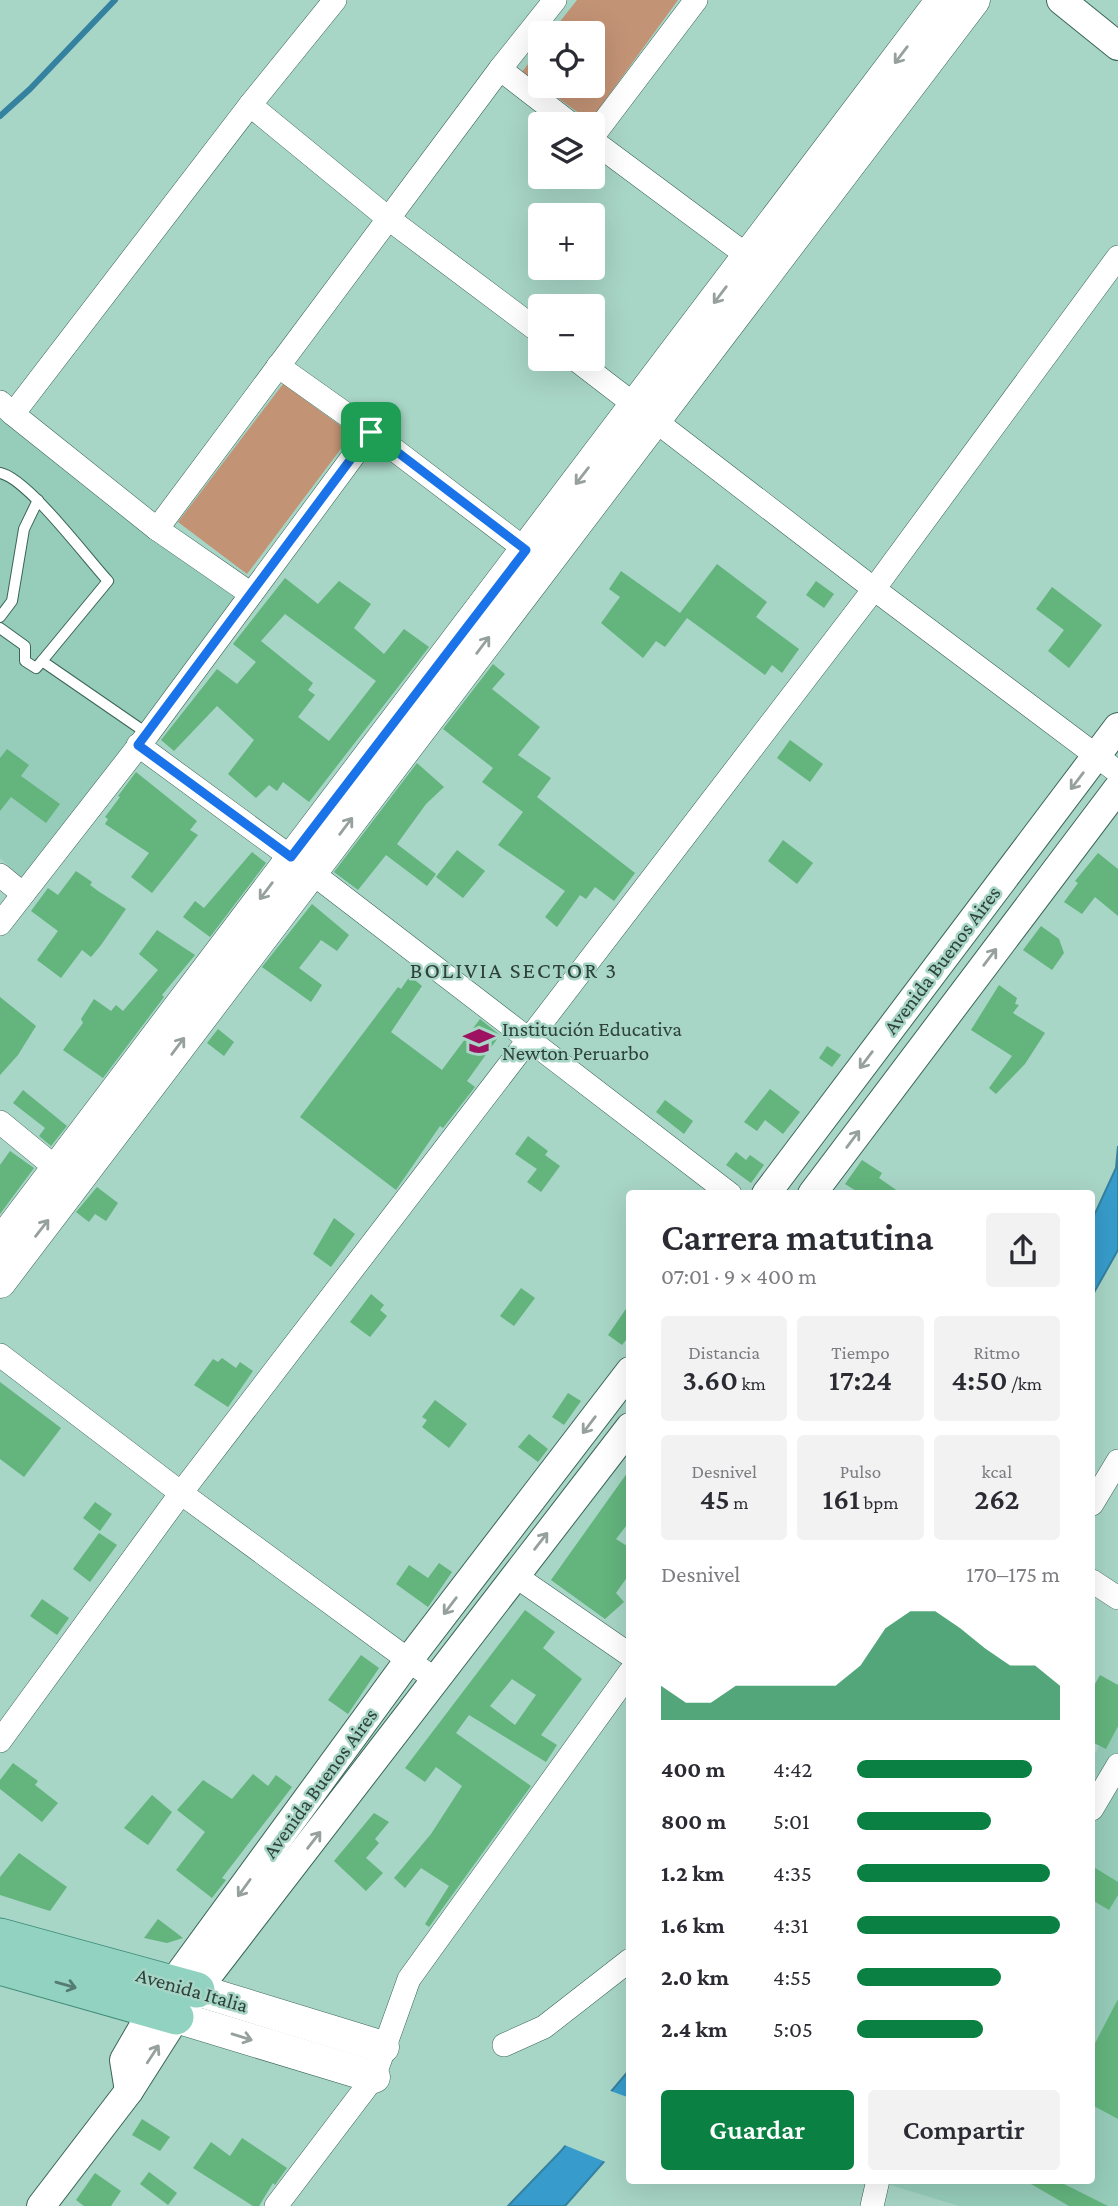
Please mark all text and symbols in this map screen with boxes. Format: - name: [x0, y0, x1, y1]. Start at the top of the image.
- map controls: [528, 21, 605, 371]
- button: locate: [528, 21, 605, 98]
- one-way arrow: [893, 45, 908, 63]
- button: layers: [528, 112, 605, 189]
- button: +: [528, 203, 605, 280]
- one-way arrow: [712, 285, 727, 304]
- button: −: [528, 294, 605, 371]
- pin: [341, 402, 401, 462]
- icon: arrive: [352, 413, 390, 451]
- one-way arrow: [574, 466, 589, 485]
- one-way arrow: [476, 636, 491, 655]
- one-way arrow: [1069, 771, 1084, 790]
- one-way arrow: [338, 818, 353, 836]
- one-way arrow: [259, 881, 273, 900]
- street label: Avenida Buenos Aires: [878, 881, 1006, 1039]
- one-way arrow: [982, 949, 997, 967]
- district label: BOLIVIA SECTOR 3: [410, 957, 618, 983]
- place label: Institución Educativa Newton Peruarbo: [502, 1017, 682, 1065]
- school or university icon: Institución Educativa Newton Peruarbo: [462, 1024, 496, 1058]
- one-way arrow: [171, 1038, 186, 1056]
- one-way arrow: [859, 1051, 874, 1070]
- one-way arrow: [845, 1130, 860, 1149]
- button: share: [986, 1213, 1060, 1287]
- text: Carrera matutina: [661, 1216, 934, 1258]
- one-way arrow: [34, 1220, 49, 1238]
- text: 07:01 · 9 × 400 m: [661, 1263, 817, 1289]
- text: Distancia: [688, 1342, 760, 1363]
- text: Tiempo: [831, 1342, 890, 1363]
- text: Ritmo: [974, 1342, 1020, 1363]
- text: 3.60: [682, 1363, 738, 1396]
- text: 17:24: [829, 1363, 892, 1396]
- text: 4:50: [952, 1363, 1007, 1396]
- text: km: [738, 1373, 766, 1394]
- text: /km: [1007, 1373, 1042, 1394]
- one-way arrow: [581, 1415, 596, 1434]
- text: Desnivel: [691, 1461, 757, 1482]
- text: Pulso: [840, 1461, 881, 1482]
- text: kcal: [982, 1461, 1012, 1482]
- text: 45: [700, 1482, 730, 1515]
- text: 161: [823, 1482, 860, 1515]
- text: 262: [974, 1482, 1019, 1515]
- text: m: [730, 1492, 749, 1513]
- text: bpm: [860, 1492, 898, 1513]
- one-way arrow: [533, 1533, 548, 1551]
- text: Desnivel: [661, 1561, 740, 1587]
- text: 170–175 m: [966, 1561, 1060, 1587]
- one-way arrow: [443, 1596, 458, 1614]
- street label: Avenida Buenos Aires: [258, 1703, 382, 1863]
- text: 400 m: [661, 1756, 725, 1782]
- text: 4:42: [773, 1756, 813, 1782]
- text: 800 m: [661, 1808, 726, 1834]
- text: 5:01: [773, 1808, 810, 1834]
- one-way arrow: [307, 1831, 322, 1849]
- text: 1.2 km: [661, 1860, 724, 1886]
- text: 4:35: [773, 1860, 812, 1886]
- one-way arrow: [236, 1878, 251, 1897]
- text: 1.6 km: [661, 1912, 725, 1938]
- text: 4:31: [773, 1912, 809, 1938]
- street label: Avenida Italia: [133, 1963, 251, 2018]
- text: 2.0 km: [661, 1964, 729, 1990]
- text: 4:55: [773, 1964, 811, 1990]
- one-way arrow: [54, 1980, 76, 1993]
- text: 2.4 km: [661, 2016, 728, 2042]
- text: 5:05: [773, 2016, 813, 2042]
- one-way arrow: [230, 2031, 252, 2044]
- one-way arrow: [145, 2045, 160, 2064]
- button: Guardar: [661, 2090, 854, 2170]
- button: Compartir: [868, 2090, 1060, 2170]

